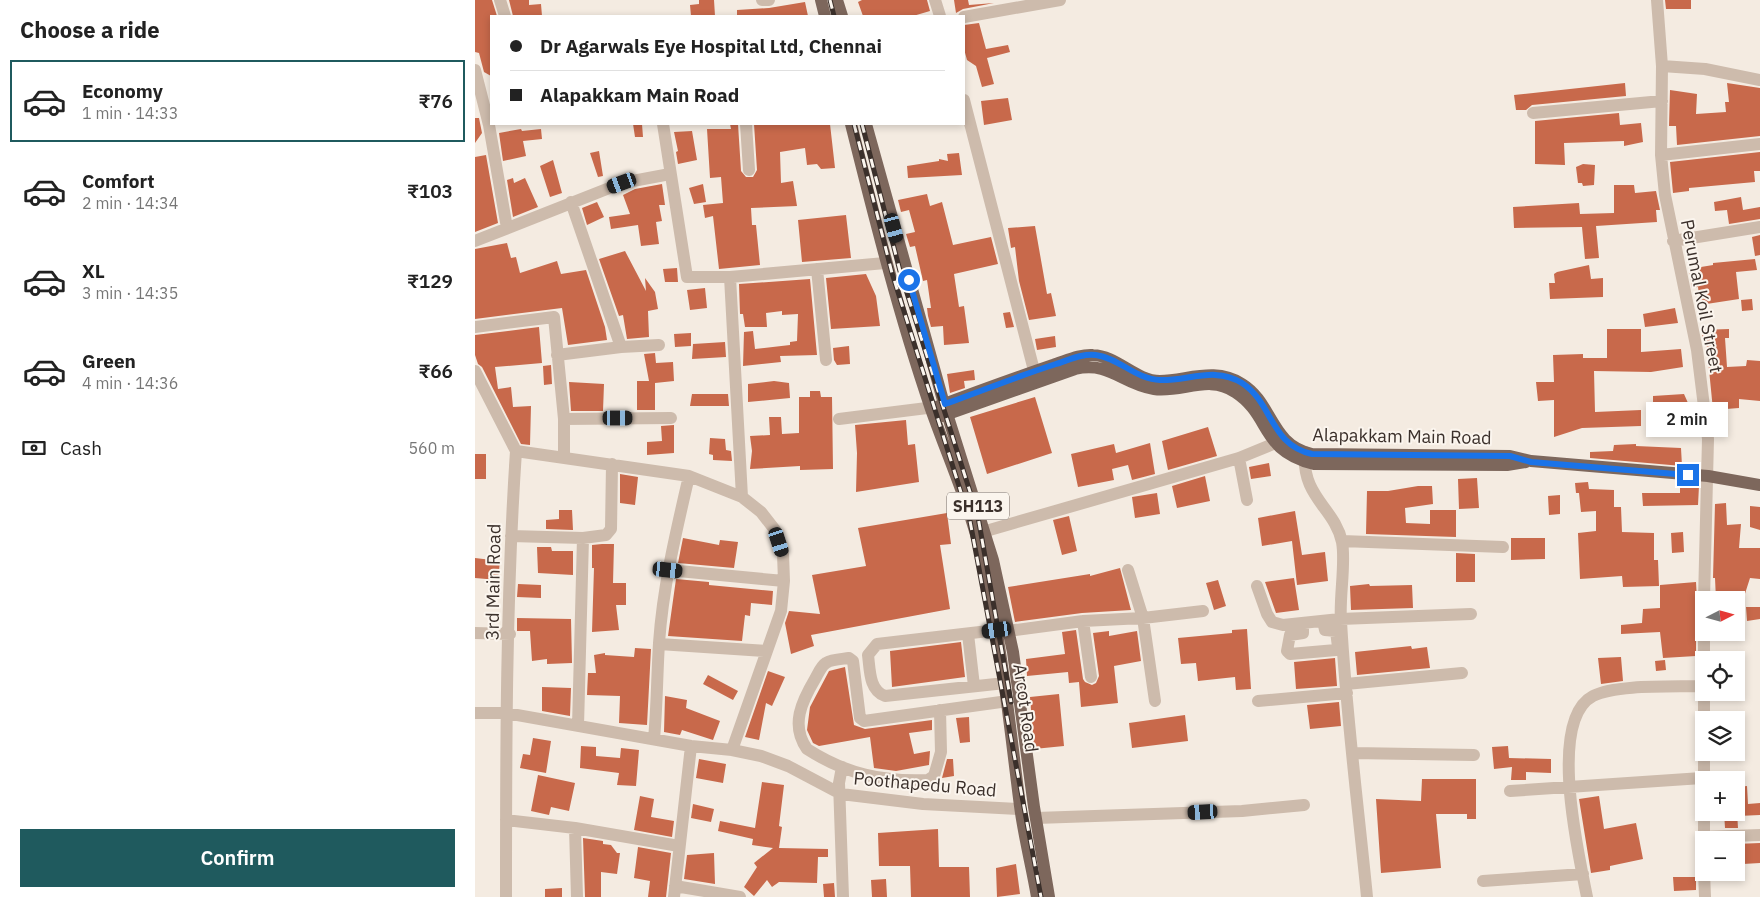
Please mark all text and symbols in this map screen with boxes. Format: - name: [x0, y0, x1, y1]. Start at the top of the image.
- text: Choose a ride: [20, 15, 160, 44]
- text: Dr Agarwals Eye Hospital Ltd, Chennai: [540, 34, 882, 58]
- icon: car: [22, 79, 67, 124]
- text: Economy: [82, 79, 163, 103]
- text: Alapakkam Main Road: [540, 83, 739, 107]
- text: ₹76: [418, 89, 453, 113]
- text: 1 min · 14:33: [82, 103, 178, 123]
- icon: car: [22, 169, 67, 214]
- text: Comfort: [82, 169, 155, 193]
- car: [605, 171, 638, 195]
- text: ₹103: [407, 179, 453, 203]
- text: 2 min · 14:34: [82, 193, 178, 213]
- car: [882, 212, 905, 244]
- street label: Perumal Koil Street: [1676, 217, 1728, 375]
- icon: car: [22, 259, 67, 304]
- text: XL: [82, 259, 105, 283]
- text: ₹129: [407, 269, 453, 293]
- route start: [898, 269, 920, 291]
- text: 3 min · 14:35: [82, 283, 178, 303]
- icon: car: [22, 349, 67, 394]
- text: Green: [82, 349, 136, 373]
- text: ₹66: [418, 359, 453, 383]
- text: 4 min · 14:36: [82, 373, 178, 393]
- callout: 2 min: [1647, 402, 1729, 438]
- text: 2 min: [1666, 409, 1708, 429]
- car: [603, 411, 633, 426]
- street label: Alapakkam Main Road: [1312, 423, 1492, 449]
- icon: cash: [20, 434, 48, 462]
- text: Cash: [60, 436, 102, 460]
- text: 560 m: [408, 438, 455, 458]
- route end: [1677, 464, 1699, 486]
- road number: SH113: [947, 492, 1009, 520]
- street label: 3rd Main Road: [480, 524, 506, 640]
- car: [767, 525, 790, 559]
- car: [652, 561, 683, 579]
- north arrow: [1695, 591, 1745, 641]
- map controls: [1695, 591, 1745, 881]
- car: [981, 620, 1012, 640]
- button: locate: [1695, 651, 1745, 701]
- street label: Arcot Road: [1008, 662, 1044, 754]
- button: layers: [1695, 711, 1745, 761]
- street label: Poothapedu Road: [853, 766, 997, 802]
- button: +: [1695, 771, 1745, 821]
- car: [1187, 804, 1218, 820]
- button: Confirm: [20, 829, 455, 887]
- button: −: [1695, 831, 1745, 881]

